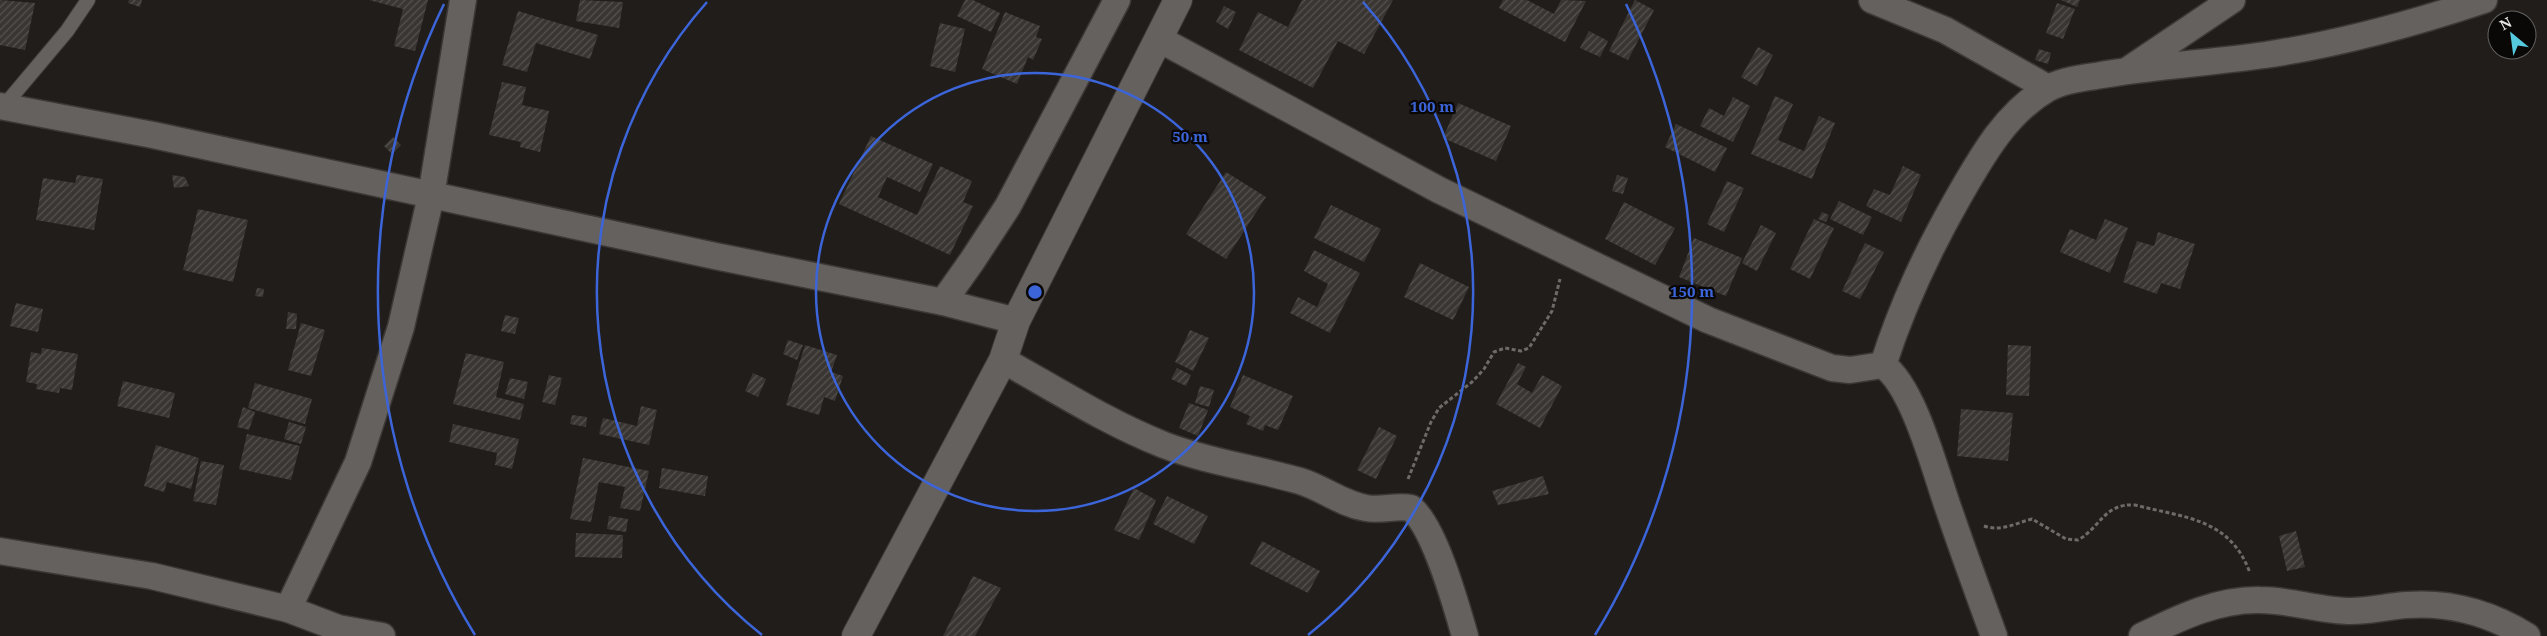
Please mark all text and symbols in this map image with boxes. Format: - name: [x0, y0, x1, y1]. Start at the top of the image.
- north arrow: [2487, 10, 2537, 60]
- text: N: [2496, 12, 2515, 34]
- text: 100 m: [1410, 96, 1454, 116]
- text: 50 m: [1172, 126, 1208, 146]
- text: 150 m: [1670, 281, 1714, 301]
- centre of rings: [1026, 283, 1044, 301]

